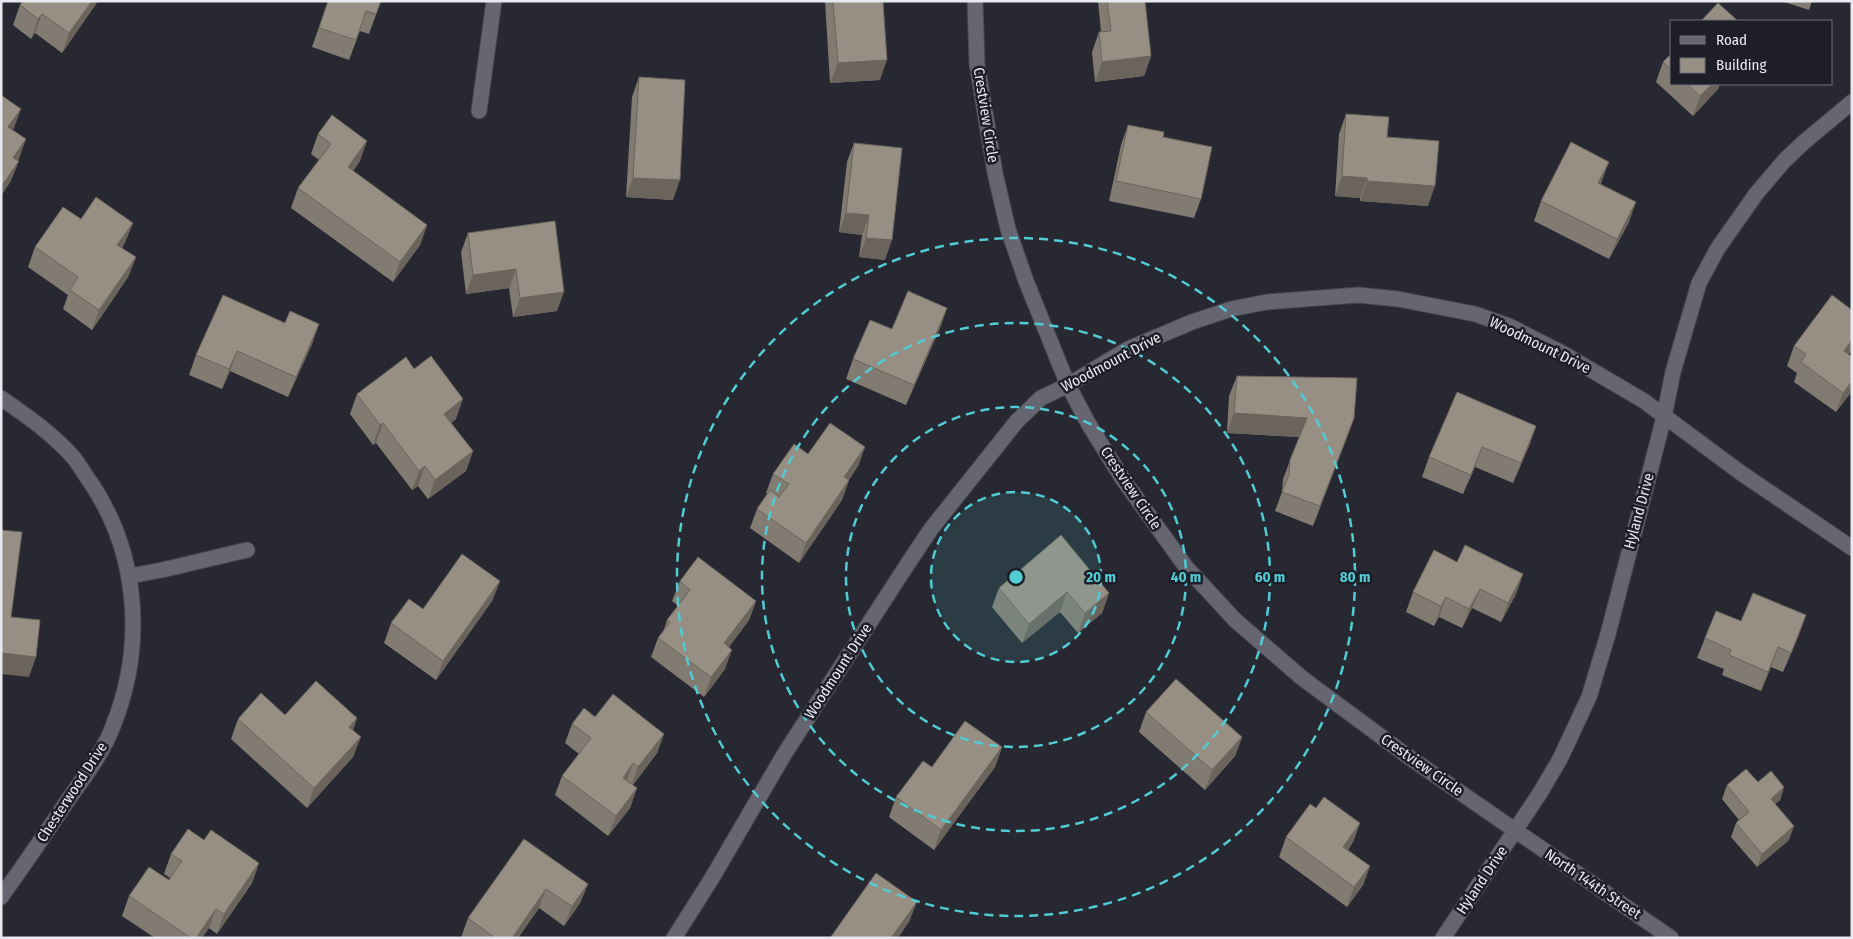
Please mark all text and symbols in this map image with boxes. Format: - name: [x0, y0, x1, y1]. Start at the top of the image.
- legend: [1670, 20, 1833, 85]
- text: Road: [1716, 31, 1747, 49]
- text: Building: [1716, 56, 1767, 74]
- street label: Crestview Circle: [970, 66, 1002, 164]
- street label: Woodmount Drive: [1486, 313, 1594, 377]
- street label: Woodmount Drive: [1058, 328, 1164, 396]
- street label: Crestview Circle: [1097, 443, 1165, 533]
- street label: Hyland Drive: [1620, 471, 1658, 551]
- centre of rings: [1007, 568, 1025, 586]
- text: 20 m: [1085, 568, 1116, 586]
- text: 40 m: [1171, 568, 1201, 586]
- text: 60 m: [1255, 568, 1285, 586]
- text: 80 m: [1340, 568, 1370, 586]
- street label: Woodmount Drive: [800, 620, 876, 722]
- street label: Crestview Circle: [1378, 730, 1466, 800]
- street label: Chesterwood Drive: [33, 739, 111, 845]
- street label: Hyland Drive: [1453, 843, 1511, 917]
- street label: North 144th Street: [1541, 845, 1645, 923]

